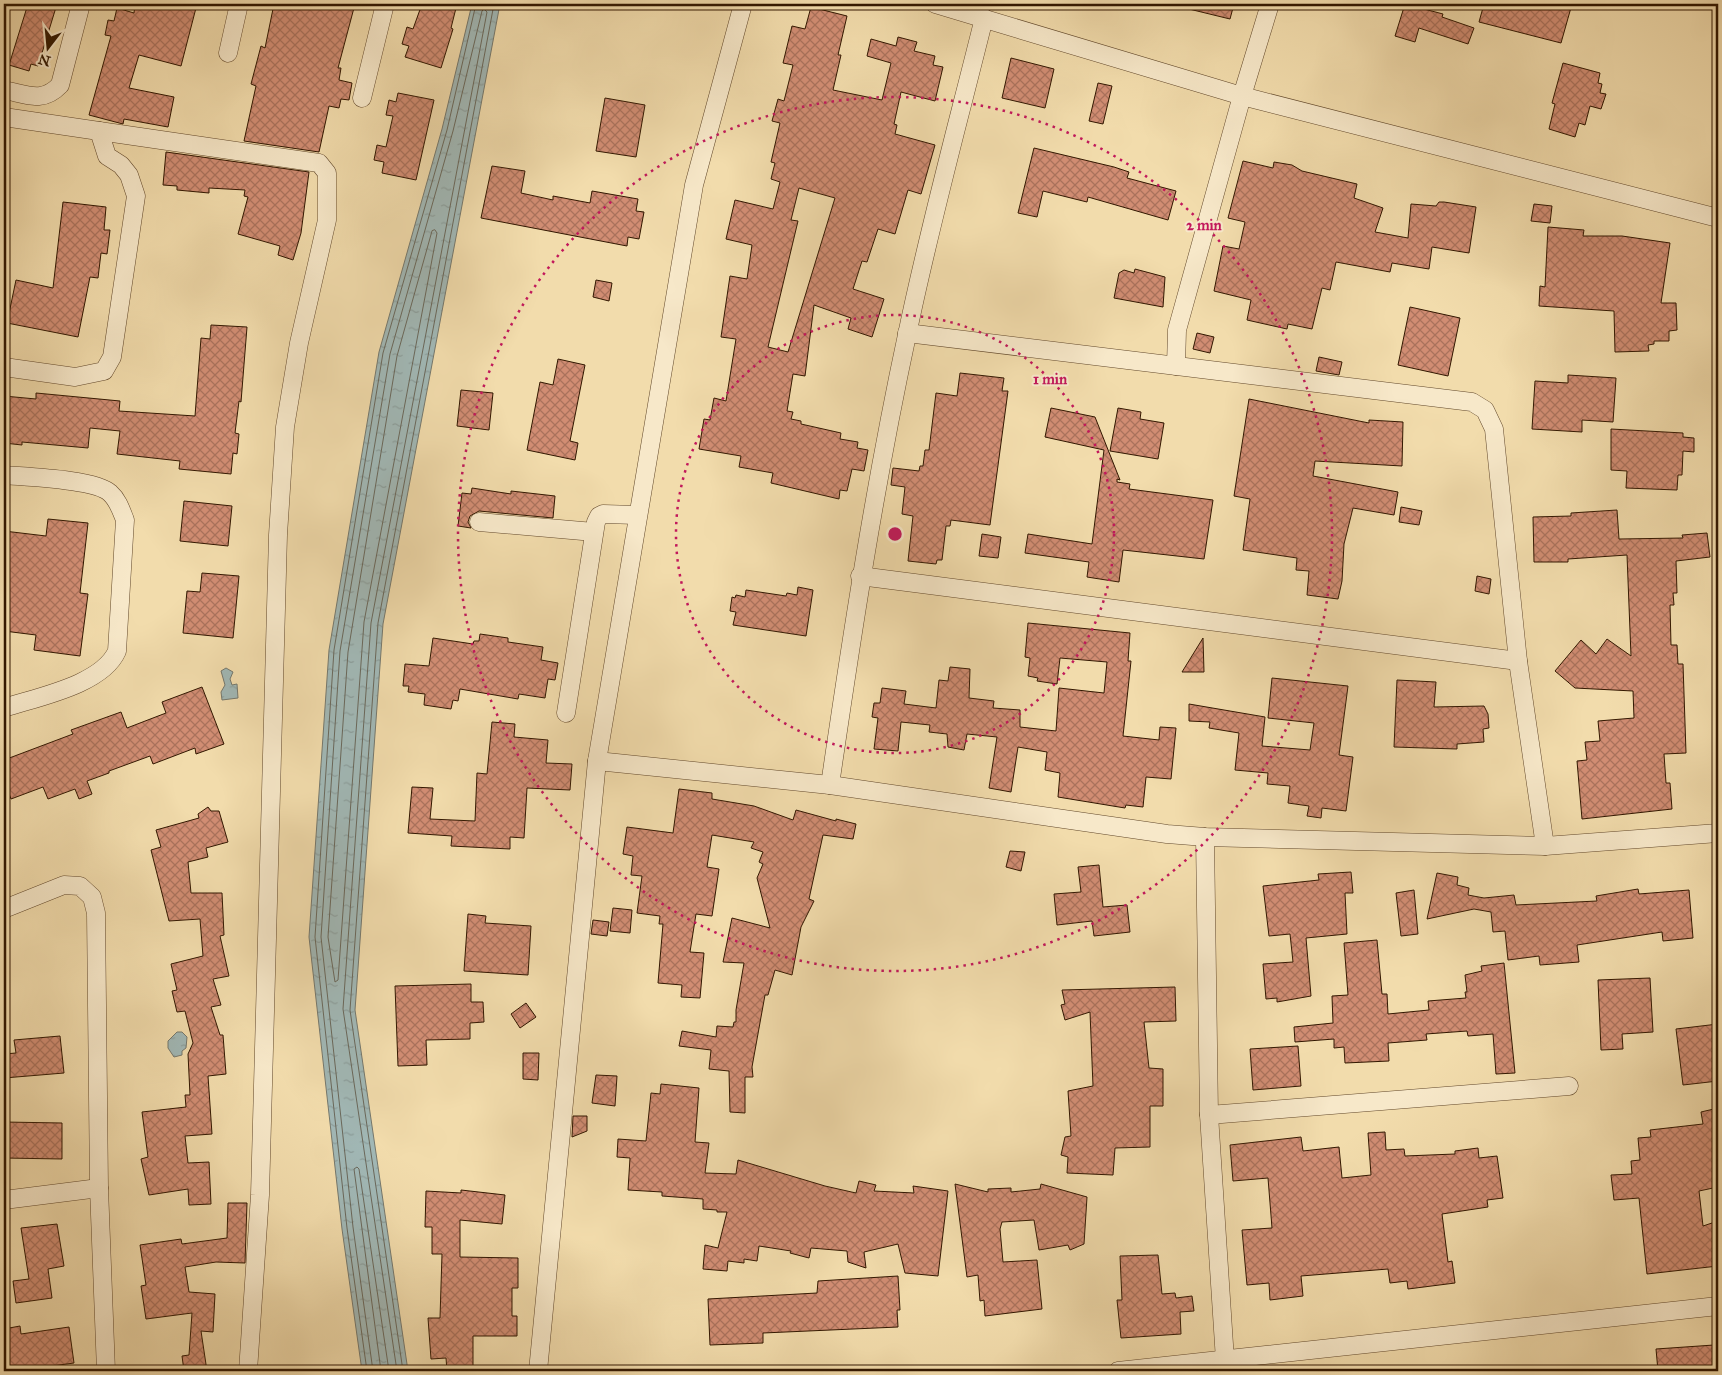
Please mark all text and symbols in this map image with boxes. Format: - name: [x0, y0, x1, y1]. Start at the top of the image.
- north arrow: [22, 22, 72, 72]
- text: N: [36, 50, 53, 70]
- text: 2 min: [1186, 216, 1223, 234]
- text: 1 min: [1033, 370, 1068, 388]
- centre of rings: [886, 525, 904, 543]

